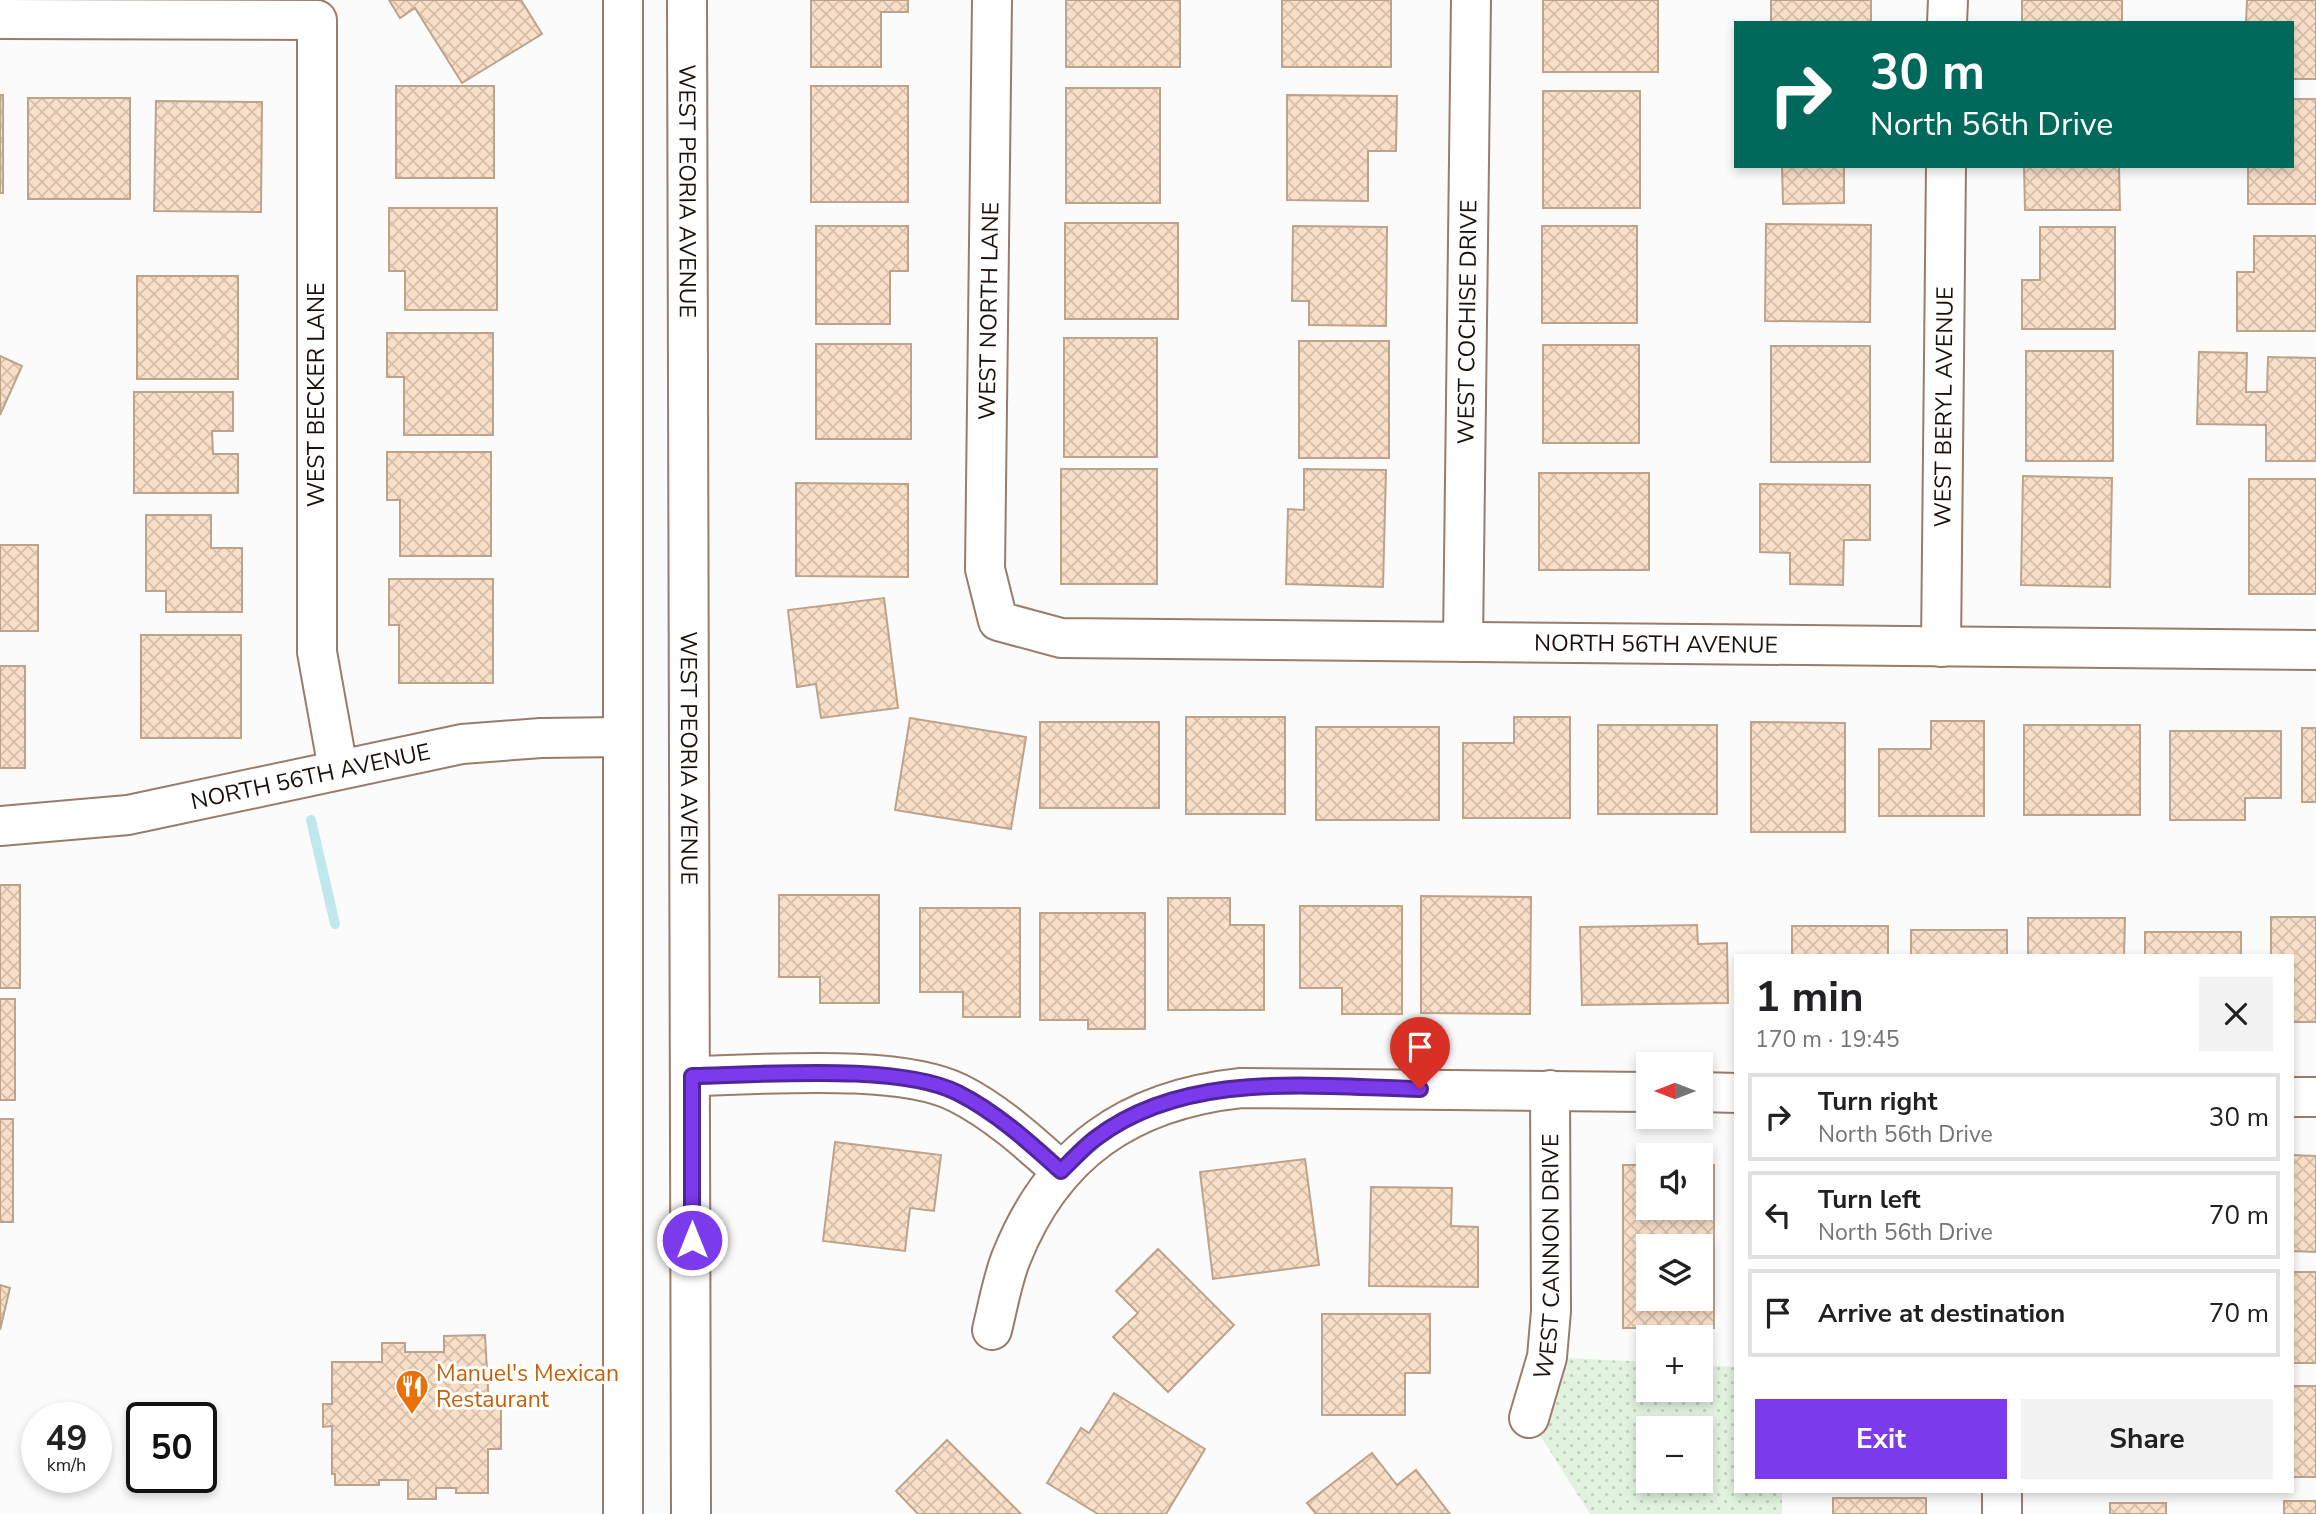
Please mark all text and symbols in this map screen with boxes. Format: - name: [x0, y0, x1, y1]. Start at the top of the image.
- text: 30 m: [1870, 39, 1985, 106]
- icon: right: [1755, 49, 1846, 140]
- street label: WEST PEORIA AVENUE: [672, 64, 703, 318]
- text: North 56th Drive: [1870, 103, 2113, 146]
- street label: WEST COCHISE DRIVE: [1450, 199, 1484, 445]
- street label: WEST NORTH LANE: [972, 202, 1006, 420]
- street label: WEST BECKER LANE: [301, 283, 332, 507]
- street label: WEST BERYL AVENUE: [1927, 286, 1960, 528]
- street label: NORTH 56TH AVENUE: [1534, 627, 1778, 660]
- street label: WEST PEORIA AVENUE: [673, 631, 705, 885]
- street label: NORTH 56TH AVENUE: [188, 736, 433, 817]
- text: 1 min: [1755, 969, 1864, 1026]
- button: close: [2199, 977, 2273, 1051]
- pin: [1390, 1017, 1450, 1089]
- text: 170 m · 19:45: [1755, 1024, 1900, 1055]
- icon: arrive: [1401, 1028, 1439, 1066]
- north arrow: [1636, 1052, 1713, 1129]
- map controls: [1636, 1052, 1713, 1493]
- text: Turn right: [1818, 1084, 1937, 1119]
- icon: right: [1759, 1098, 1797, 1136]
- text: 30 m: [2209, 1100, 2269, 1135]
- text: North 56th Drive: [1818, 1119, 1993, 1150]
- street label: WEST CANNON DRIVE: [1526, 1134, 1567, 1383]
- button: sound: [1636, 1143, 1713, 1220]
- text: Turn left: [1818, 1182, 1921, 1217]
- icon: left: [1759, 1196, 1797, 1234]
- text: 70 m: [2209, 1198, 2269, 1233]
- position arrow: [655, 1203, 729, 1277]
- text: North 56th Drive: [1818, 1217, 1993, 1248]
- button: layers: [1636, 1234, 1713, 1311]
- icon: arrive: [1759, 1294, 1797, 1332]
- text: Arrive at destination: [1818, 1296, 2065, 1331]
- text: 70 m: [2209, 1296, 2269, 1331]
- button: +: [1636, 1325, 1713, 1402]
- place label: Manuel's Mexican Restaurant: [436, 1358, 619, 1415]
- restaurant icon: Manuel's Mexican Restaurant: [393, 1367, 431, 1416]
- button: Exit: [1755, 1399, 2007, 1479]
- button: Share: [2021, 1399, 2273, 1479]
- speed limit sign: 50: [126, 1402, 217, 1493]
- text: 49: [45, 1415, 88, 1462]
- button: −: [1636, 1416, 1713, 1493]
- text: km/h: [47, 1453, 86, 1477]

